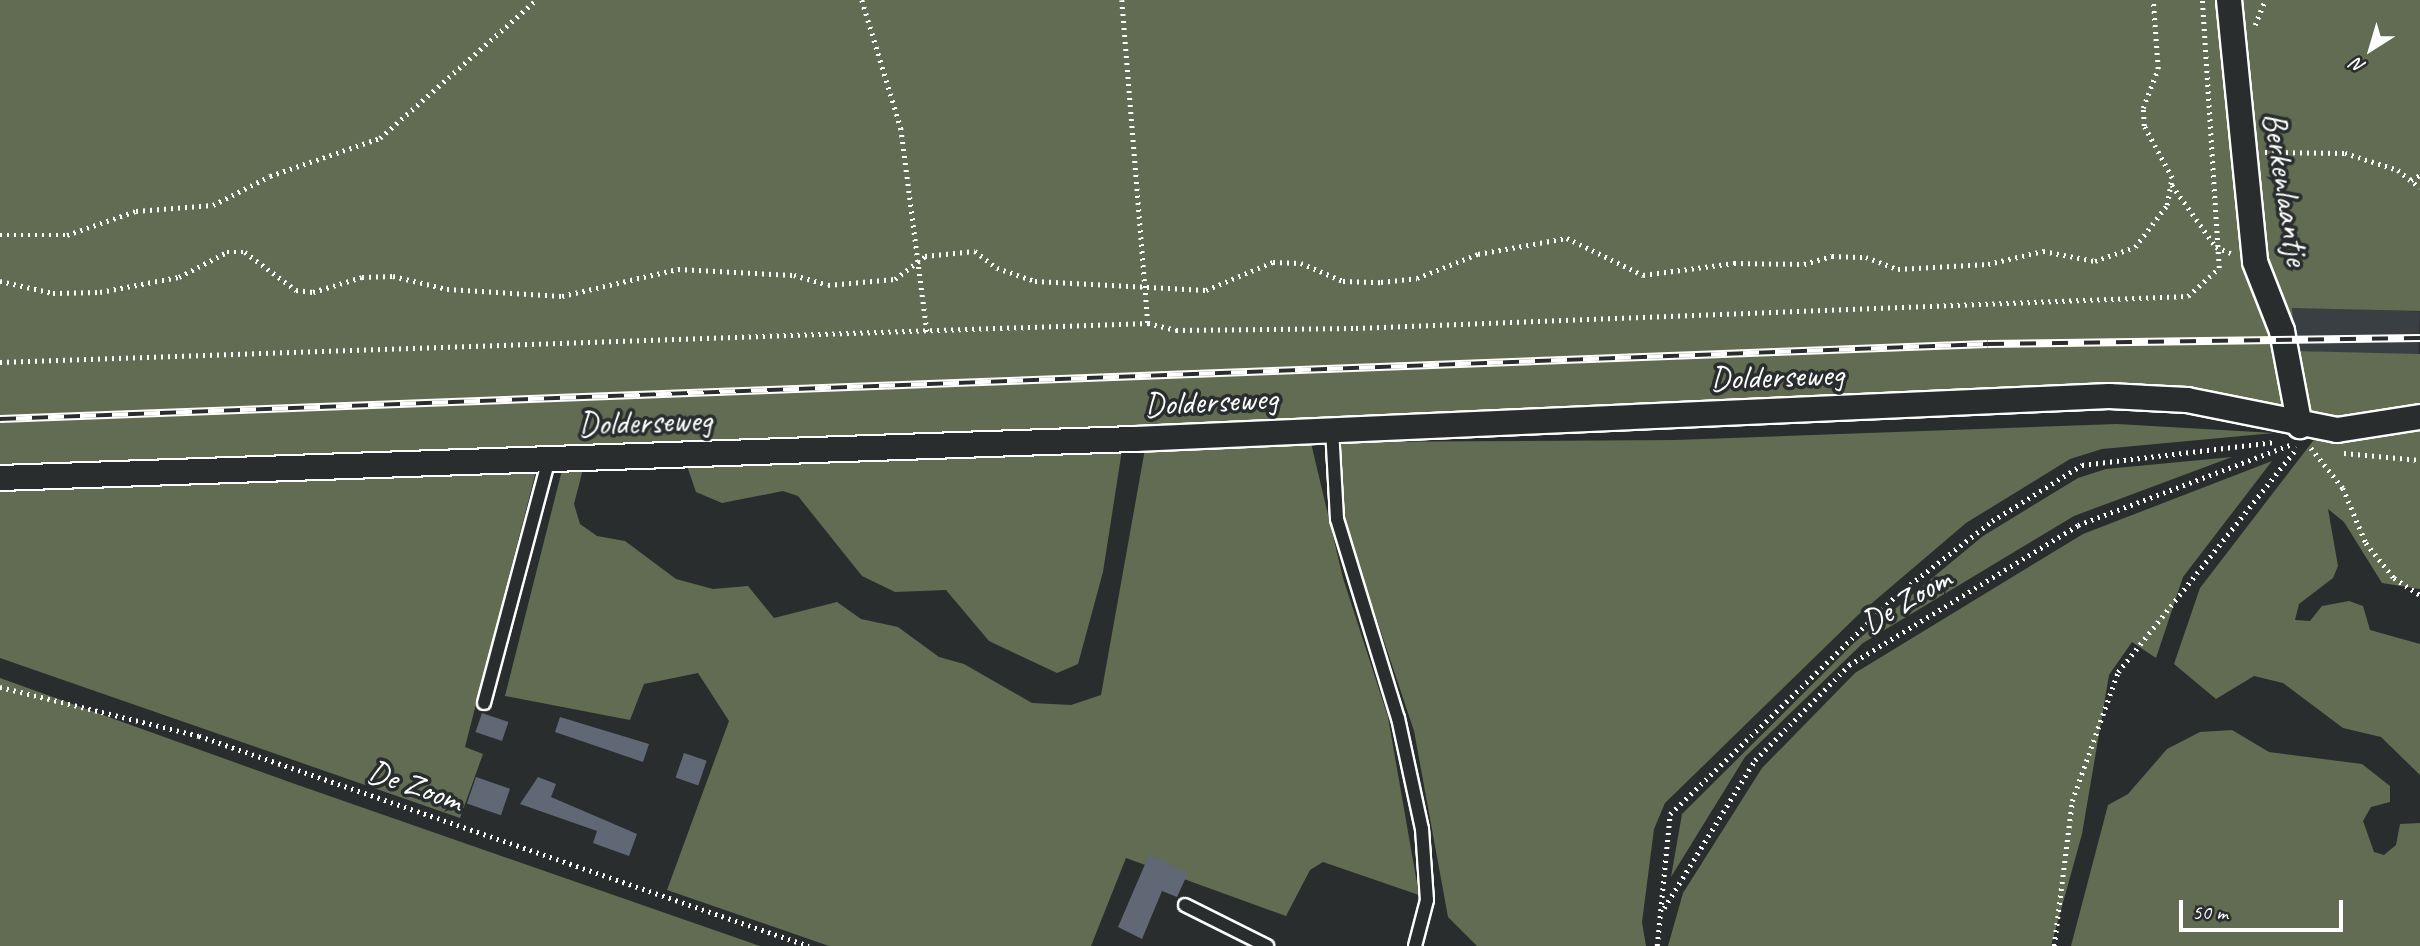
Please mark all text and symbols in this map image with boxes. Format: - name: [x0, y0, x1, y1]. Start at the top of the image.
- north arrow: [2336, 14, 2406, 84]
- text: N: [2346, 53, 2370, 79]
- street label: Berkenlaantje: [2253, 110, 2317, 268]
- street label: Dolderseweg: [1710, 355, 1844, 399]
- street label: Dolderseweg: [1143, 379, 1279, 425]
- street label: Dolderseweg: [578, 401, 712, 445]
- street label: De Zoom: [1855, 559, 1957, 643]
- street label: De Zoom: [363, 752, 467, 820]
- scale bar: [2182, 886, 2346, 930]
- text: 50 m: [2192, 899, 2228, 925]

